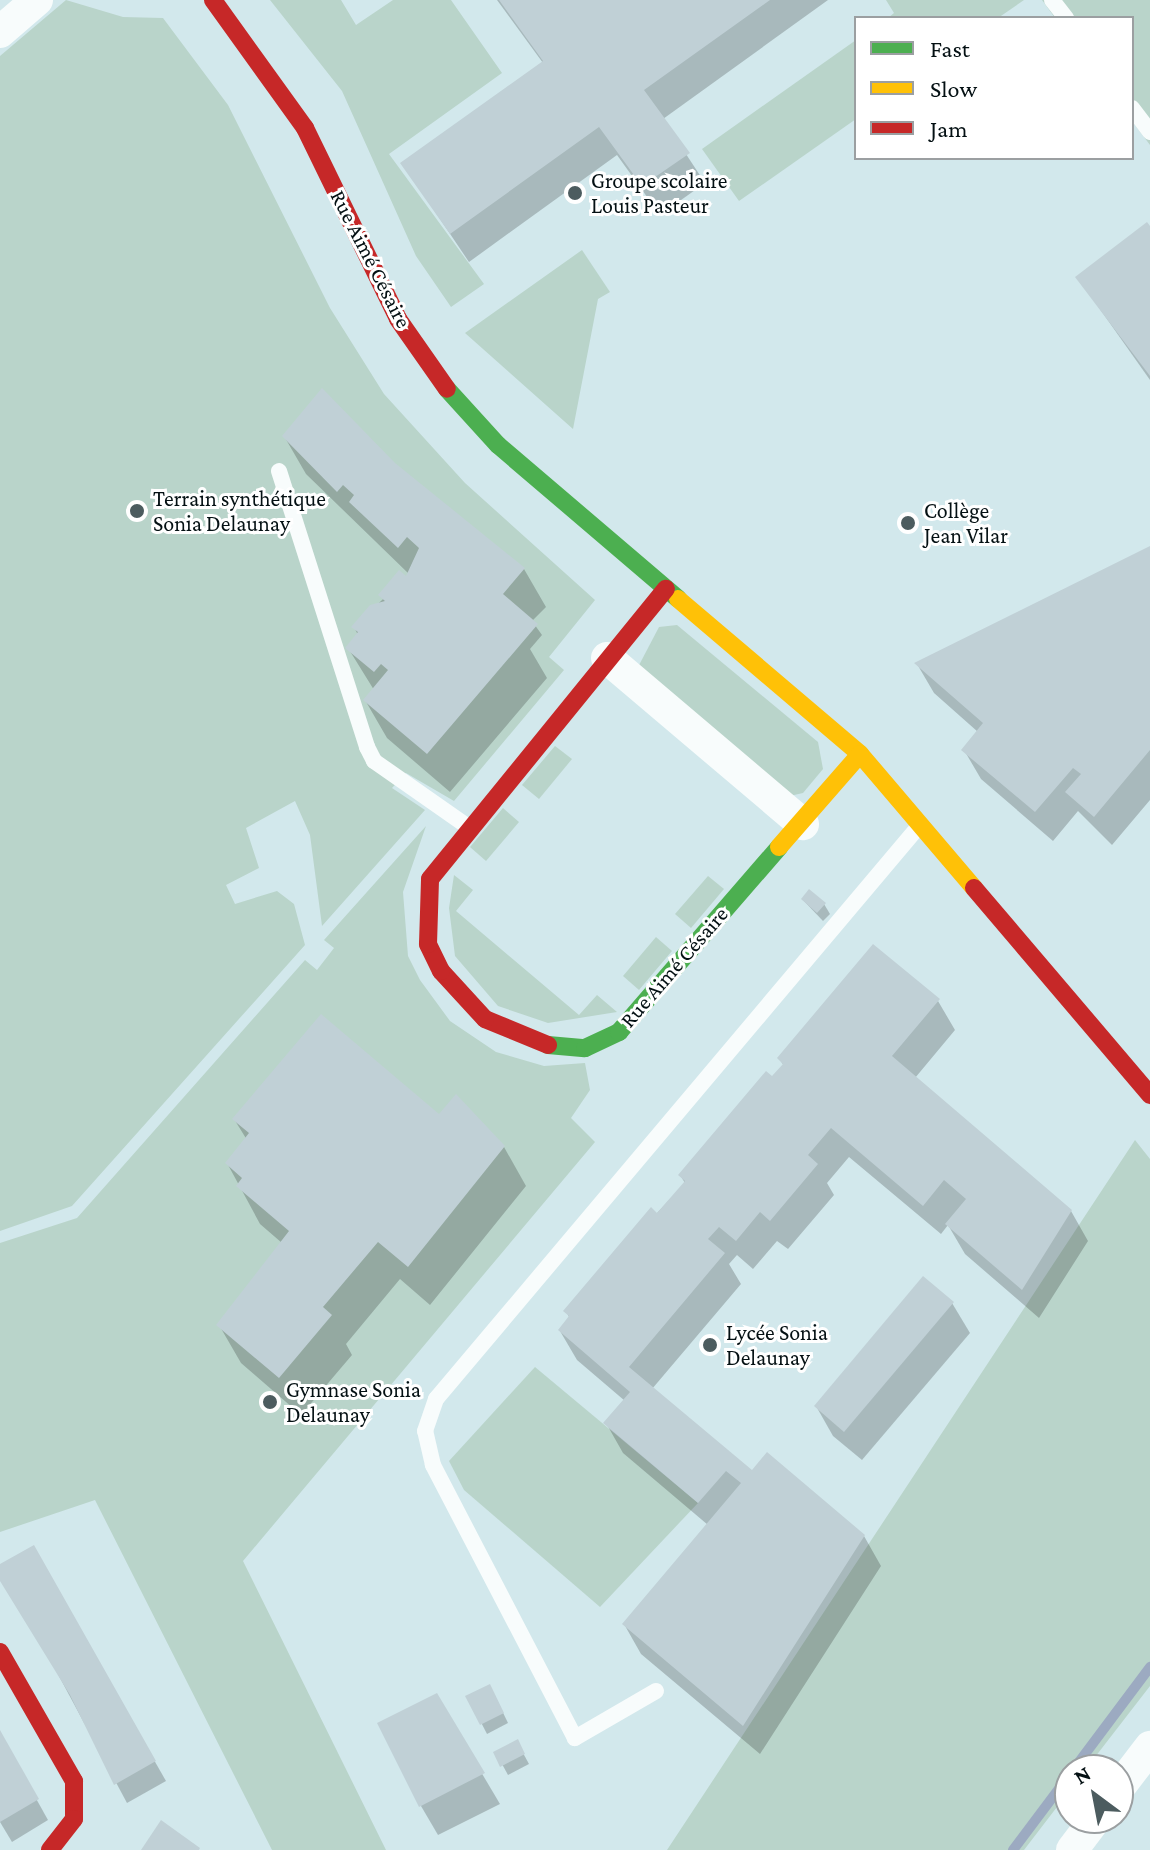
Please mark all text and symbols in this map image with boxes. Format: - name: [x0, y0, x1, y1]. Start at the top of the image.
- legend: [854, 16, 1134, 160]
- text: Fast: [930, 35, 970, 62]
- text: Slow: [930, 75, 977, 102]
- text: Jam: [930, 115, 968, 142]
- place label: Groupe scolaire Louis Pasteur: [591, 167, 727, 218]
- marker: Groupe scolaire Louis Pasteur: [566, 184, 584, 202]
- street label: Rue Aimé Césaire: [325, 186, 417, 332]
- place label: Terrain synthétique Sonia Delaunay: [153, 485, 326, 536]
- place label: Collège Jean Vilar: [924, 497, 1008, 548]
- marker: Terrain synthétique Sonia Delaunay: [128, 502, 146, 520]
- marker: Collège Jean Vilar: [899, 514, 917, 532]
- street label: Rue Aimé Césaire: [614, 901, 734, 1033]
- place label: Lycée Sonia Delaunay: [726, 1319, 828, 1370]
- marker: Lycée Sonia Delaunay: [701, 1336, 719, 1354]
- place label: Gymnase Sonia Delaunay: [286, 1376, 421, 1428]
- marker: Gymnase Sonia Delaunay: [261, 1393, 279, 1411]
- north arrow: [1054, 1754, 1134, 1834]
- text: N: [1069, 1760, 1095, 1789]

